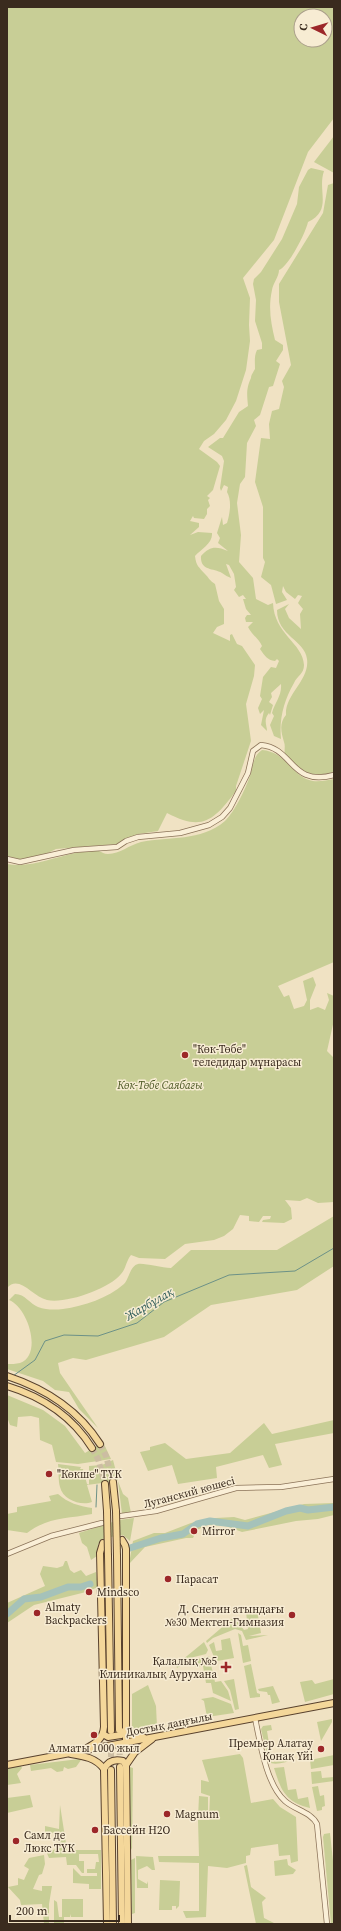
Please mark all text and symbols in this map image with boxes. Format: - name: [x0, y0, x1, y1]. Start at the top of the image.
- north arrow: [293, 8, 333, 48]
- text: С: [296, 23, 311, 31]
- place label: "Көк-Төбе" теледидар мұнарасы: [193, 1042, 301, 1070]
- marker: "Көк-Төбе" теледидар мұнарасы: [180, 1050, 190, 1060]
- park label: Көк-Төбе Саябағы: [116, 1078, 203, 1093]
- water label: Жарбұлақ: [121, 1283, 177, 1325]
- place label: "Көкше" ТҮК: [57, 1467, 122, 1482]
- marker: "Көкше" ТҮК: [44, 1469, 54, 1479]
- street label: Луганский көшесі: [142, 1473, 236, 1512]
- place label: Mirror: [202, 1524, 235, 1539]
- marker: Mirror: [189, 1526, 199, 1536]
- place label: Парасат: [176, 1572, 218, 1587]
- marker: Парасат: [163, 1574, 173, 1584]
- place label: Mindsco: [97, 1585, 139, 1600]
- marker: Mindsco: [84, 1587, 94, 1597]
- place label: Almaty Backpackers: [45, 1600, 107, 1628]
- place label: Д. Снегин атындағы №30 Мектеп-Гимназия: [165, 1602, 284, 1630]
- marker: Almaty Backpackers: [32, 1608, 42, 1618]
- marker: Д. Снегин атындағы №30 Мектеп-Гимназия: [287, 1610, 297, 1620]
- place label: Қалалық №5 Клиникалық Аурухана: [99, 1654, 217, 1682]
- marker: Қалалық №5 Клиникалық Аурухана: [220, 1661, 232, 1673]
- street label: Достық даңғылы: [124, 1709, 214, 1740]
- marker: Алматы 1000 жыл: [89, 1730, 99, 1740]
- place label: Премьер Алатау Қонақ Үйі: [229, 1736, 313, 1764]
- place label: Алматы 1000 жыл: [48, 1741, 140, 1756]
- marker: Премьер Алатау Қонақ Үйі: [316, 1744, 326, 1754]
- place label: Magnum: [175, 1807, 219, 1822]
- marker: Magnum: [162, 1809, 172, 1819]
- place label: Бассейн H2O: [103, 1823, 171, 1838]
- marker: Бассейн H2O: [90, 1825, 100, 1835]
- place label: Самл де Люкс ТҮК: [24, 1828, 76, 1856]
- marker: Самл де Люкс ТҮК: [11, 1836, 21, 1846]
- scale bar: [10, 1897, 119, 1923]
- text: 200 m: [16, 1903, 48, 1919]

